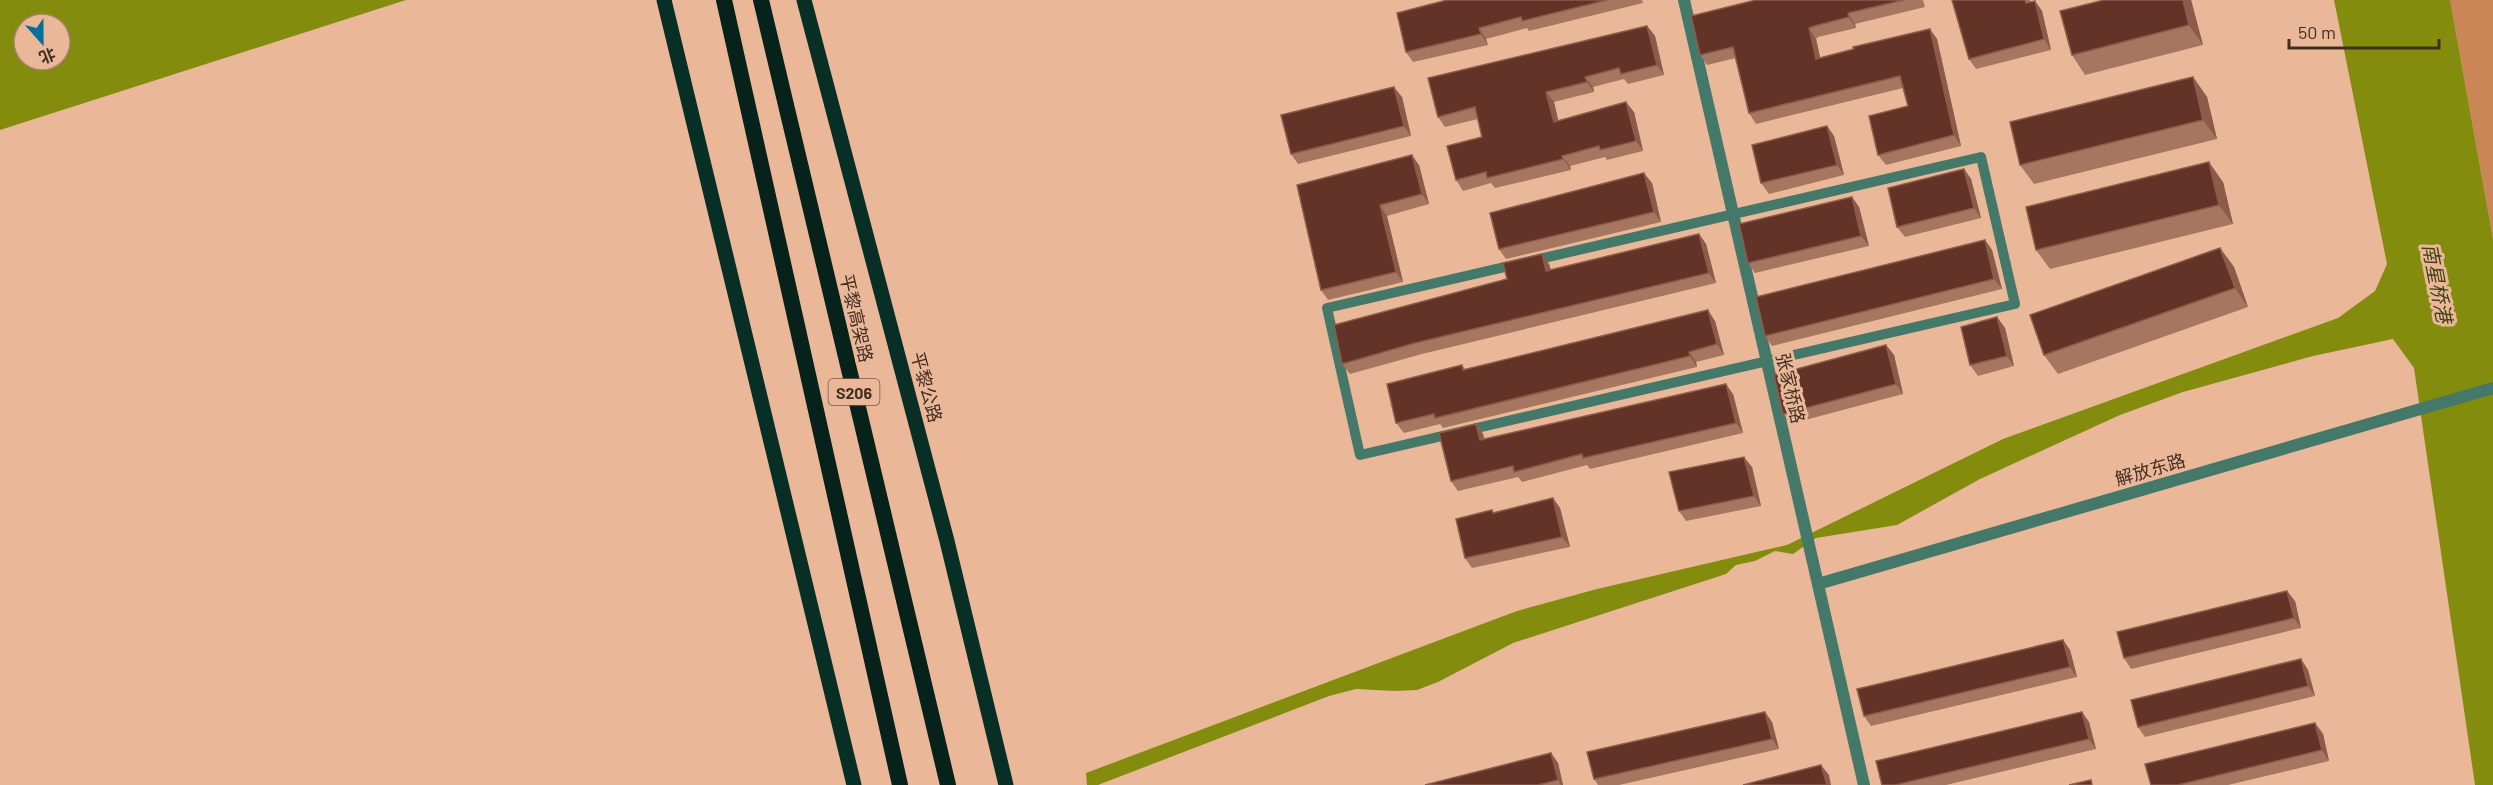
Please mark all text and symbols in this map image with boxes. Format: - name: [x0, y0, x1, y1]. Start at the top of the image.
- north arrow: [12, 12, 72, 72]
- scale bar: [2289, 12, 2439, 50]
- text: 50 m: [2298, 21, 2336, 43]
- text: 北: [37, 45, 58, 68]
- water label: 南星桥港: [2419, 241, 2458, 327]
- street label: 平黎高架路: [836, 272, 878, 364]
- street label: 平黎公路: [907, 349, 947, 425]
- street label: 张家桥路: [1772, 350, 1810, 426]
- road number: S206: [828, 379, 880, 405]
- street label: 解放东路: [2112, 449, 2188, 489]

